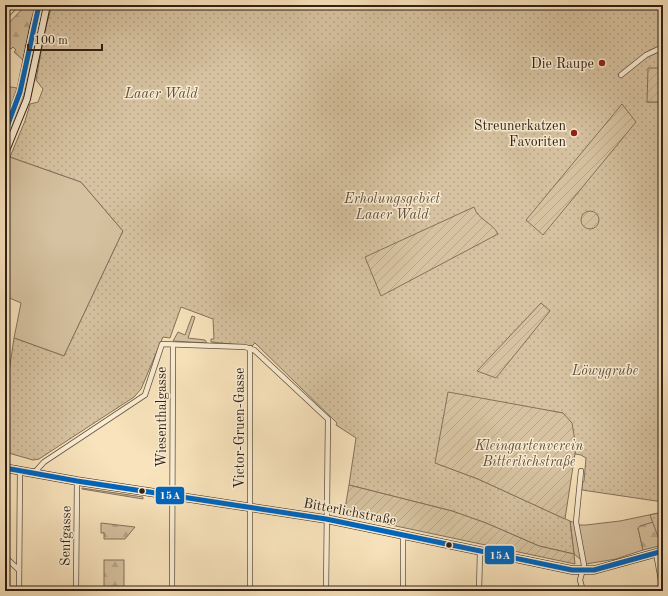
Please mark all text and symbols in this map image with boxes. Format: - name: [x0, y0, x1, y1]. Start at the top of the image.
- scale bar: [28, 26, 102, 52]
- text: 100 m: [34, 35, 68, 47]
- place label: Die Raupe: [531, 57, 594, 71]
- marker: Die Raupe: [597, 58, 607, 68]
- park label: Laaer Wald: [123, 87, 198, 101]
- place label: Streunerkatzen Favoriten: [474, 119, 566, 149]
- marker: Streunerkatzen Favoriten: [569, 128, 579, 138]
- park label: Erholungsgebiet Laaer Wald: [343, 192, 441, 222]
- park label: Löwygrube: [571, 364, 638, 379]
- street label: Wiesenthalgasse: [155, 367, 169, 467]
- street label: Victor-Gruen-Gasse: [233, 368, 247, 488]
- park label: Kleingartenverein Bitterlichstraße: [474, 439, 583, 469]
- unlabelled marker: [137, 486, 147, 496]
- line badge: 15A: [155, 486, 185, 505]
- text: 15A: [159, 491, 181, 502]
- street label: Bitterlichstraße: [302, 496, 397, 528]
- street label: Senfgasse: [58, 506, 74, 566]
- unlabelled marker: [444, 540, 454, 550]
- line badge: 15A: [484, 545, 515, 565]
- text: 15A: [489, 551, 511, 562]

